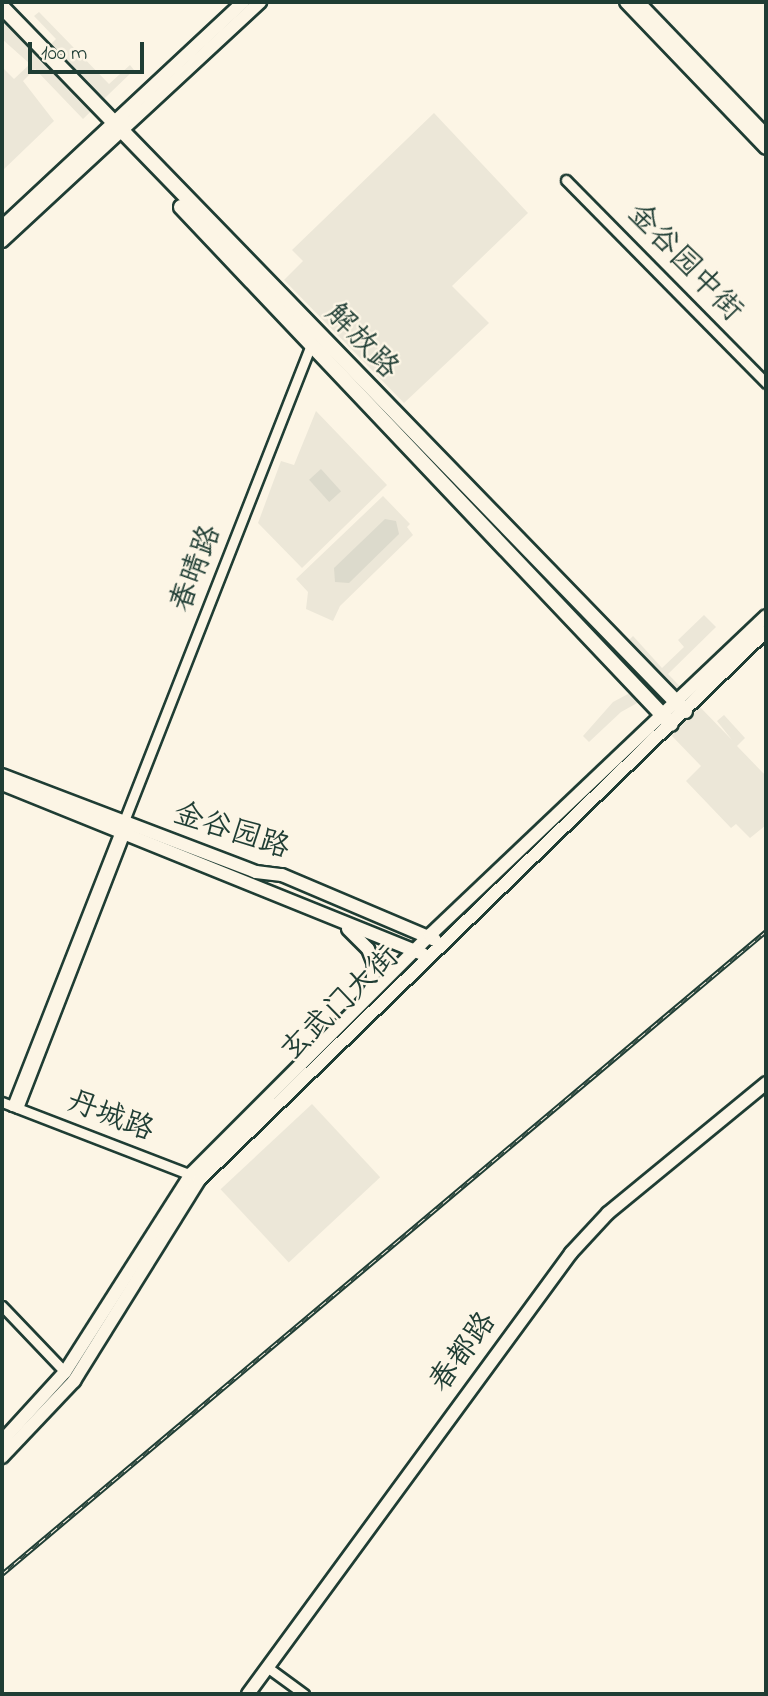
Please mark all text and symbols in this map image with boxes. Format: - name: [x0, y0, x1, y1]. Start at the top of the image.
- scale bar: [32, 28, 147, 72]
- text: 100 m: [41, 39, 87, 69]
- street label: 金谷园中街: [619, 197, 749, 329]
- street label: 解放路: [317, 297, 405, 387]
- street label: 春晴路: [164, 521, 230, 617]
- street label: 金谷园路: [168, 796, 294, 868]
- street label: 玄武门大街: [275, 940, 407, 1070]
- street label: 丹城路: [62, 1084, 158, 1150]
- street label: 春都路: [423, 1306, 505, 1400]

